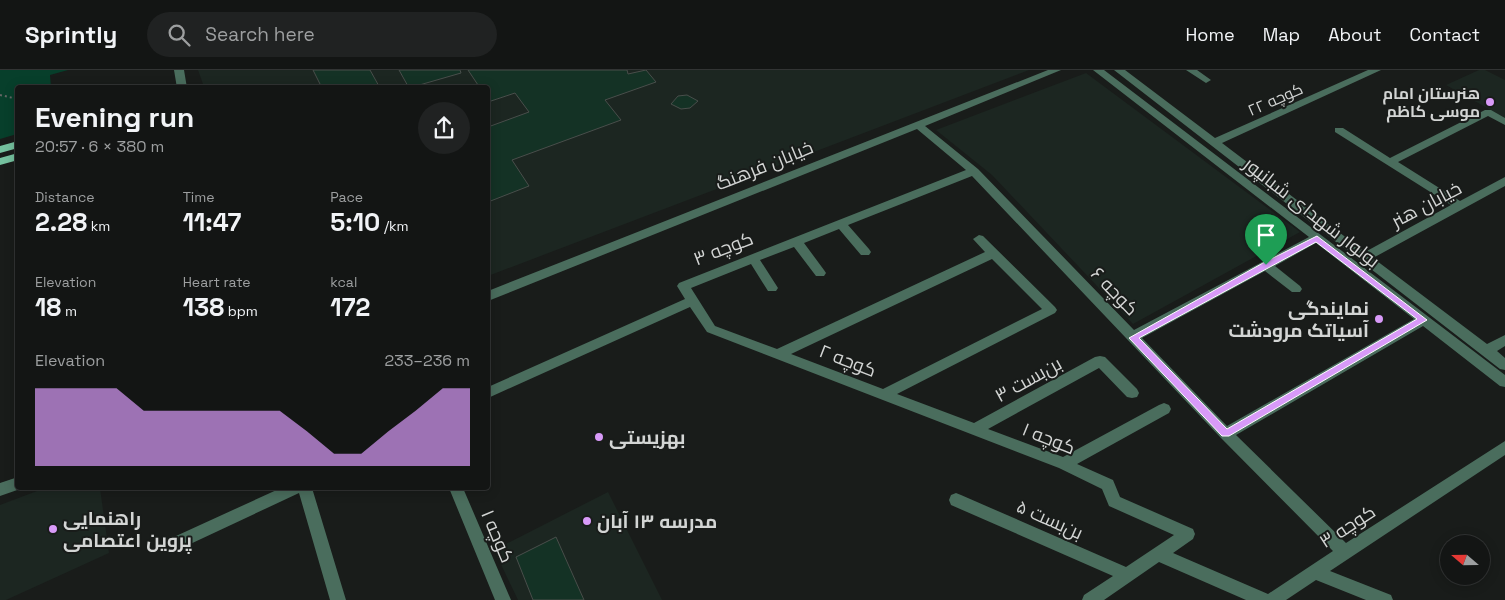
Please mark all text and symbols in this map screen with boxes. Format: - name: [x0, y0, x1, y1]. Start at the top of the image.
- search box: [147, 12, 497, 57]
- text: Sprintly: [25, 19, 117, 50]
- icon: search: [165, 21, 193, 49]
- text: Search here: [205, 22, 315, 47]
- text: Home: [1186, 23, 1235, 46]
- text: Map: [1263, 23, 1300, 46]
- text: About: [1328, 23, 1382, 46]
- text: Contact: [1410, 23, 1480, 46]
- street label: کوچه ۲۲: [1244, 78, 1307, 122]
- place label: هنرستان امام موسی کاظم: [1382, 83, 1480, 123]
- marker: هنرستان امام موسی کاظم: [1484, 96, 1496, 108]
- text: Evening run: [35, 99, 194, 135]
- button: share: [418, 102, 470, 154]
- street label: خیابان فرهنگ: [712, 135, 817, 196]
- text: 20:57 · 6 × 380 m: [35, 136, 164, 157]
- street label: بولوار شهدای شبانپور: [1238, 151, 1385, 273]
- street label: خیابان هنر: [1386, 175, 1466, 234]
- text: Distance: [35, 188, 95, 206]
- text: Time: [183, 188, 215, 206]
- text: Pace: [330, 188, 363, 206]
- text: 2.28: [35, 206, 87, 238]
- text: 11:47: [183, 206, 241, 238]
- text: 5:10: [330, 206, 380, 238]
- pin: [1245, 214, 1287, 265]
- text: km: [87, 217, 110, 235]
- text: /km: [380, 217, 409, 235]
- icon: arrive: [1252, 221, 1280, 249]
- street label: کوچه ۳: [690, 226, 757, 271]
- street label: کوچه ۶: [1085, 262, 1144, 321]
- text: Elevation: [35, 273, 96, 291]
- text: Heart rate: [183, 273, 251, 291]
- text: kcal: [330, 273, 357, 291]
- text: 18: [35, 291, 61, 323]
- text: 138: [183, 291, 224, 323]
- text: 172: [330, 291, 370, 323]
- place label: نمایندگی آسیاتک مرودشت: [1229, 296, 1369, 343]
- text: m: [61, 302, 77, 320]
- text: bpm: [224, 302, 258, 320]
- marker: نمایندگی آسیاتک مرودشت: [1373, 313, 1385, 325]
- street label: کوچه ۲: [816, 338, 880, 383]
- text: Elevation: [35, 350, 105, 371]
- text: 233–236 m: [384, 350, 470, 371]
- street label: بن‌بست ۳: [990, 351, 1066, 408]
- street label: کوچه ۱: [1019, 417, 1079, 460]
- place label: بهزیستی: [609, 425, 685, 450]
- marker: بهزیستی: [593, 431, 605, 443]
- street label: بن‌بست ۵: [1012, 494, 1087, 545]
- street label: کوچه ۳: [1314, 499, 1380, 554]
- place label: راهنمایی پروین اعتصامی: [63, 506, 192, 554]
- street label: کوچه ۱: [475, 506, 520, 566]
- place label: مدرسه ۱۳ آبان: [597, 509, 717, 534]
- marker: مدرسه ۱۳ آبان: [581, 515, 593, 527]
- marker: راهنمایی پروین اعتصامی: [47, 523, 59, 535]
- north arrow: [1440, 535, 1490, 585]
- map controls: [1440, 535, 1490, 585]

